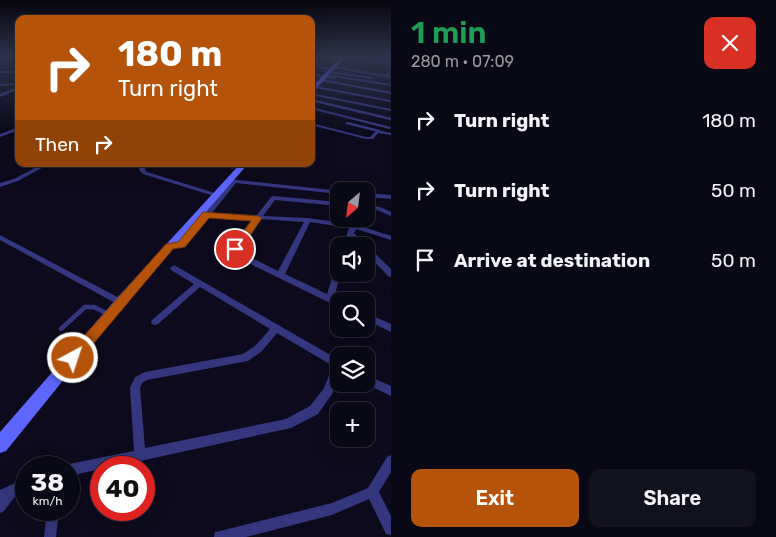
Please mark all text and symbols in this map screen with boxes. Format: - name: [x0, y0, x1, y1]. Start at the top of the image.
- text: 1 min: [411, 15, 486, 51]
- button: close: [704, 17, 756, 69]
- text: 180 m: [118, 33, 222, 75]
- icon: right: [35, 35, 100, 100]
- text: 280 m · 07:09: [411, 52, 514, 71]
- text: Turn right: [118, 75, 218, 102]
- icon: right: [411, 106, 439, 134]
- text: Turn right: [454, 109, 549, 132]
- text: 180 m: [702, 109, 756, 132]
- icon: right: [89, 130, 117, 158]
- text: Then: [35, 133, 79, 156]
- icon: right: [411, 176, 439, 204]
- text: Turn right: [454, 179, 549, 202]
- text: 50 m: [711, 179, 756, 202]
- north arrow: [330, 182, 375, 228]
- map controls: [330, 182, 375, 447]
- pin: [214, 228, 256, 270]
- icon: arrive: [221, 235, 249, 263]
- button: sound: [330, 237, 375, 282]
- icon: arrive: [411, 246, 439, 274]
- text: Arrive at destination: [454, 249, 650, 272]
- text: 50 m: [711, 249, 756, 272]
- button: search: [330, 292, 375, 337]
- position arrow: [46, 331, 98, 383]
- button: layers: [330, 347, 375, 392]
- button: +: [330, 402, 375, 447]
- speed limit sign: 40: [90, 456, 155, 521]
- text: 38: [31, 468, 64, 497]
- button: Exit: [411, 469, 579, 527]
- button: Share: [589, 469, 756, 527]
- text: km/h: [33, 494, 62, 508]

